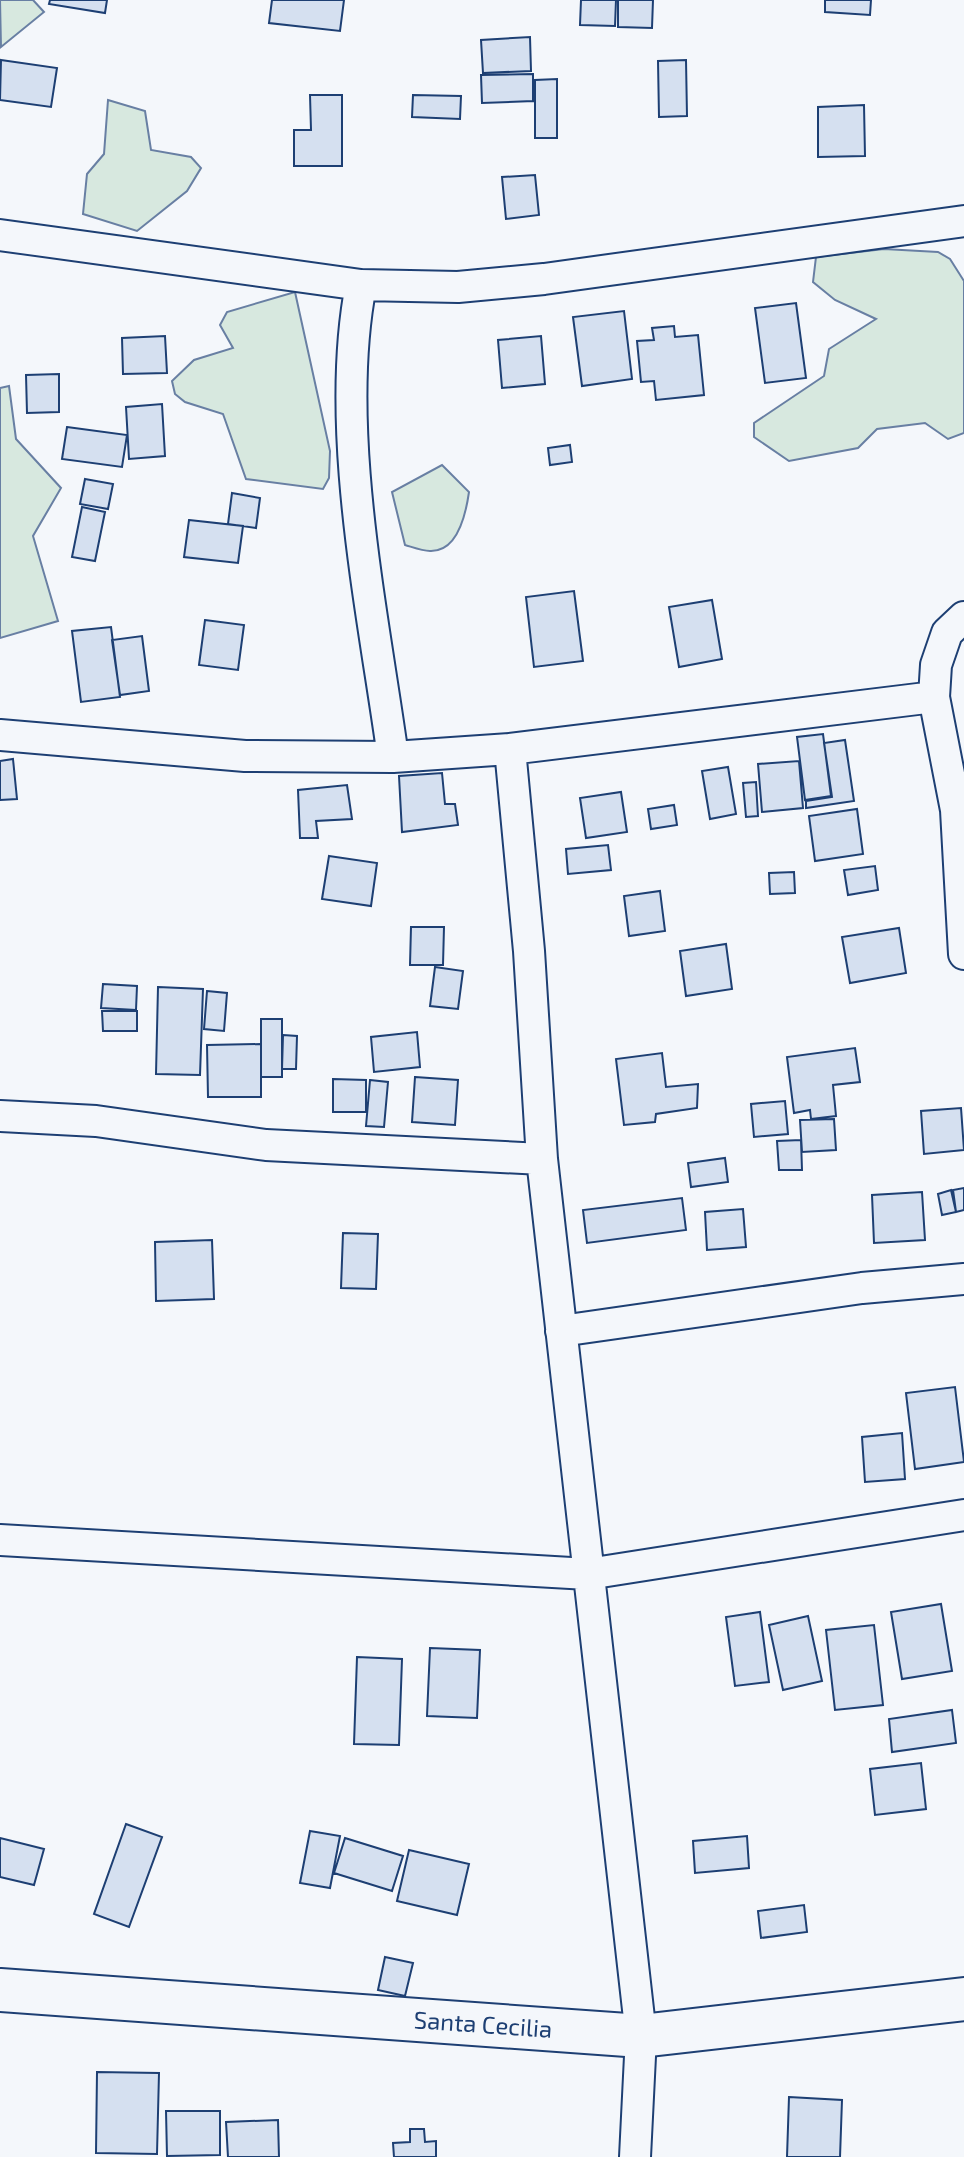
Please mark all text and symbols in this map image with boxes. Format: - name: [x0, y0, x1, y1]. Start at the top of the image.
- street label: Santa Cecilia: [413, 2004, 553, 2043]

